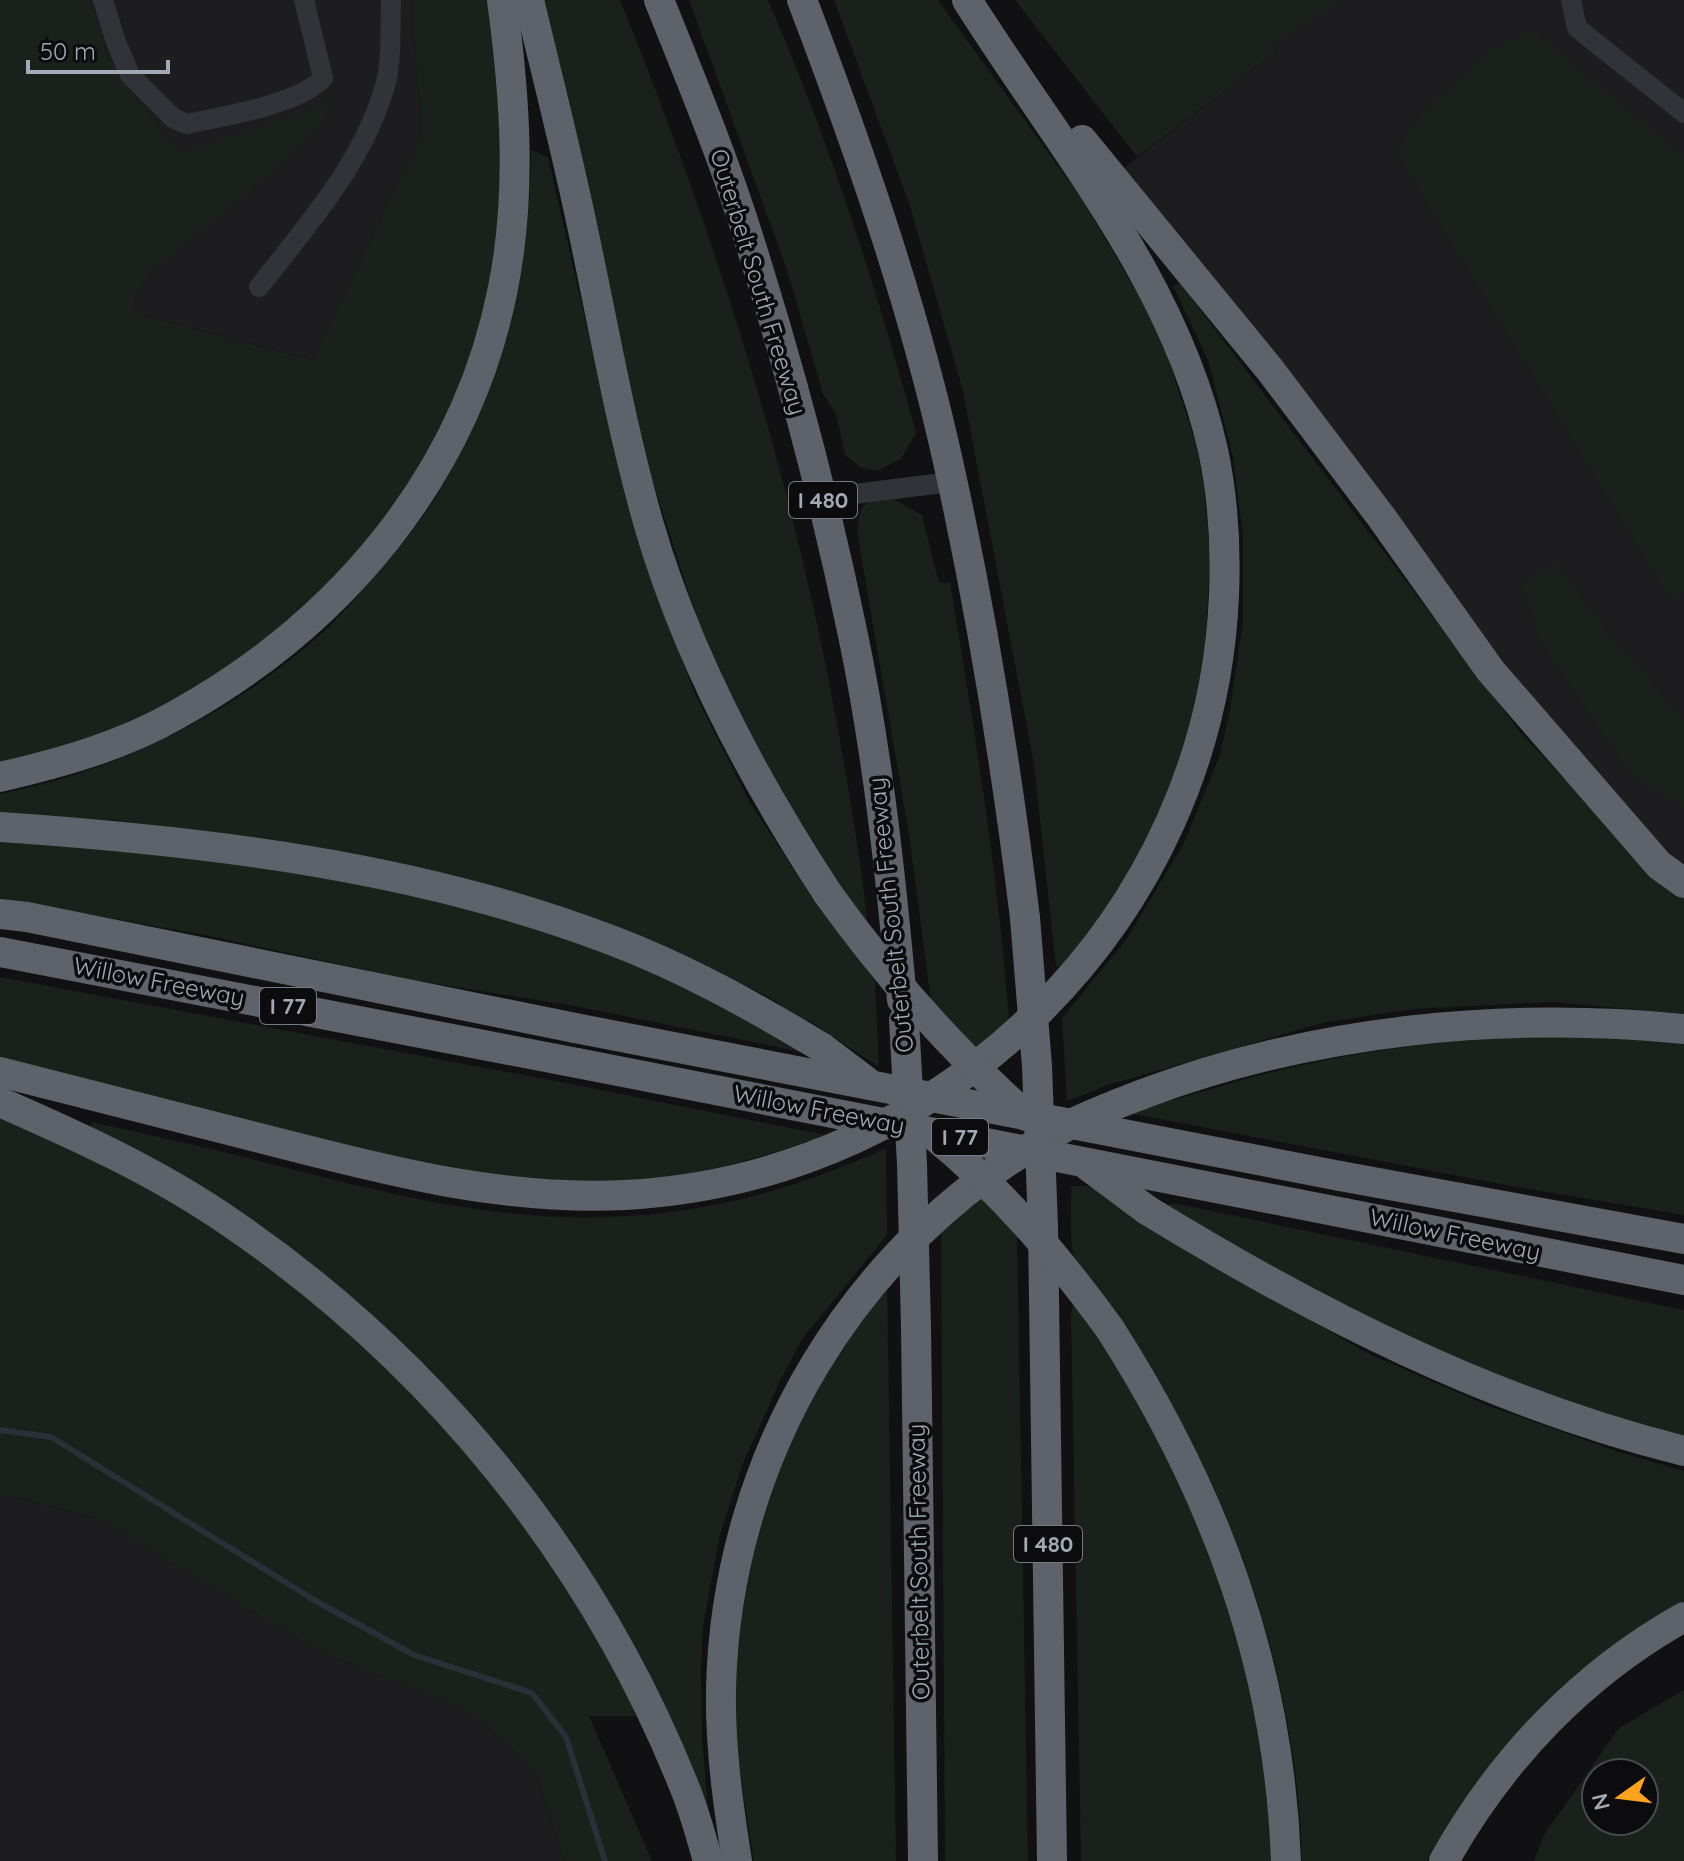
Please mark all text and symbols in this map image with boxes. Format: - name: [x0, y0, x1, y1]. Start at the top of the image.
- scale bar: [28, 24, 168, 74]
- text: 50 m: [40, 36, 96, 66]
- street label: Outerbelt South Freeway: [704, 145, 814, 418]
- road number: I 480: [789, 482, 857, 518]
- street label: Outerbelt South Freeway: [861, 776, 919, 1054]
- street label: Willow Freeway: [71, 950, 247, 1012]
- road number: I 77: [260, 988, 316, 1024]
- street label: Willow Freeway: [731, 1078, 907, 1140]
- road number: I 77: [932, 1119, 988, 1155]
- street label: Willow Freeway: [1367, 1201, 1543, 1267]
- street label: Outerbelt South Freeway: [901, 1423, 935, 1701]
- road number: I 480: [1014, 1526, 1082, 1562]
- north arrow: [1580, 1757, 1660, 1837]
- text: N: [1585, 1791, 1616, 1813]

